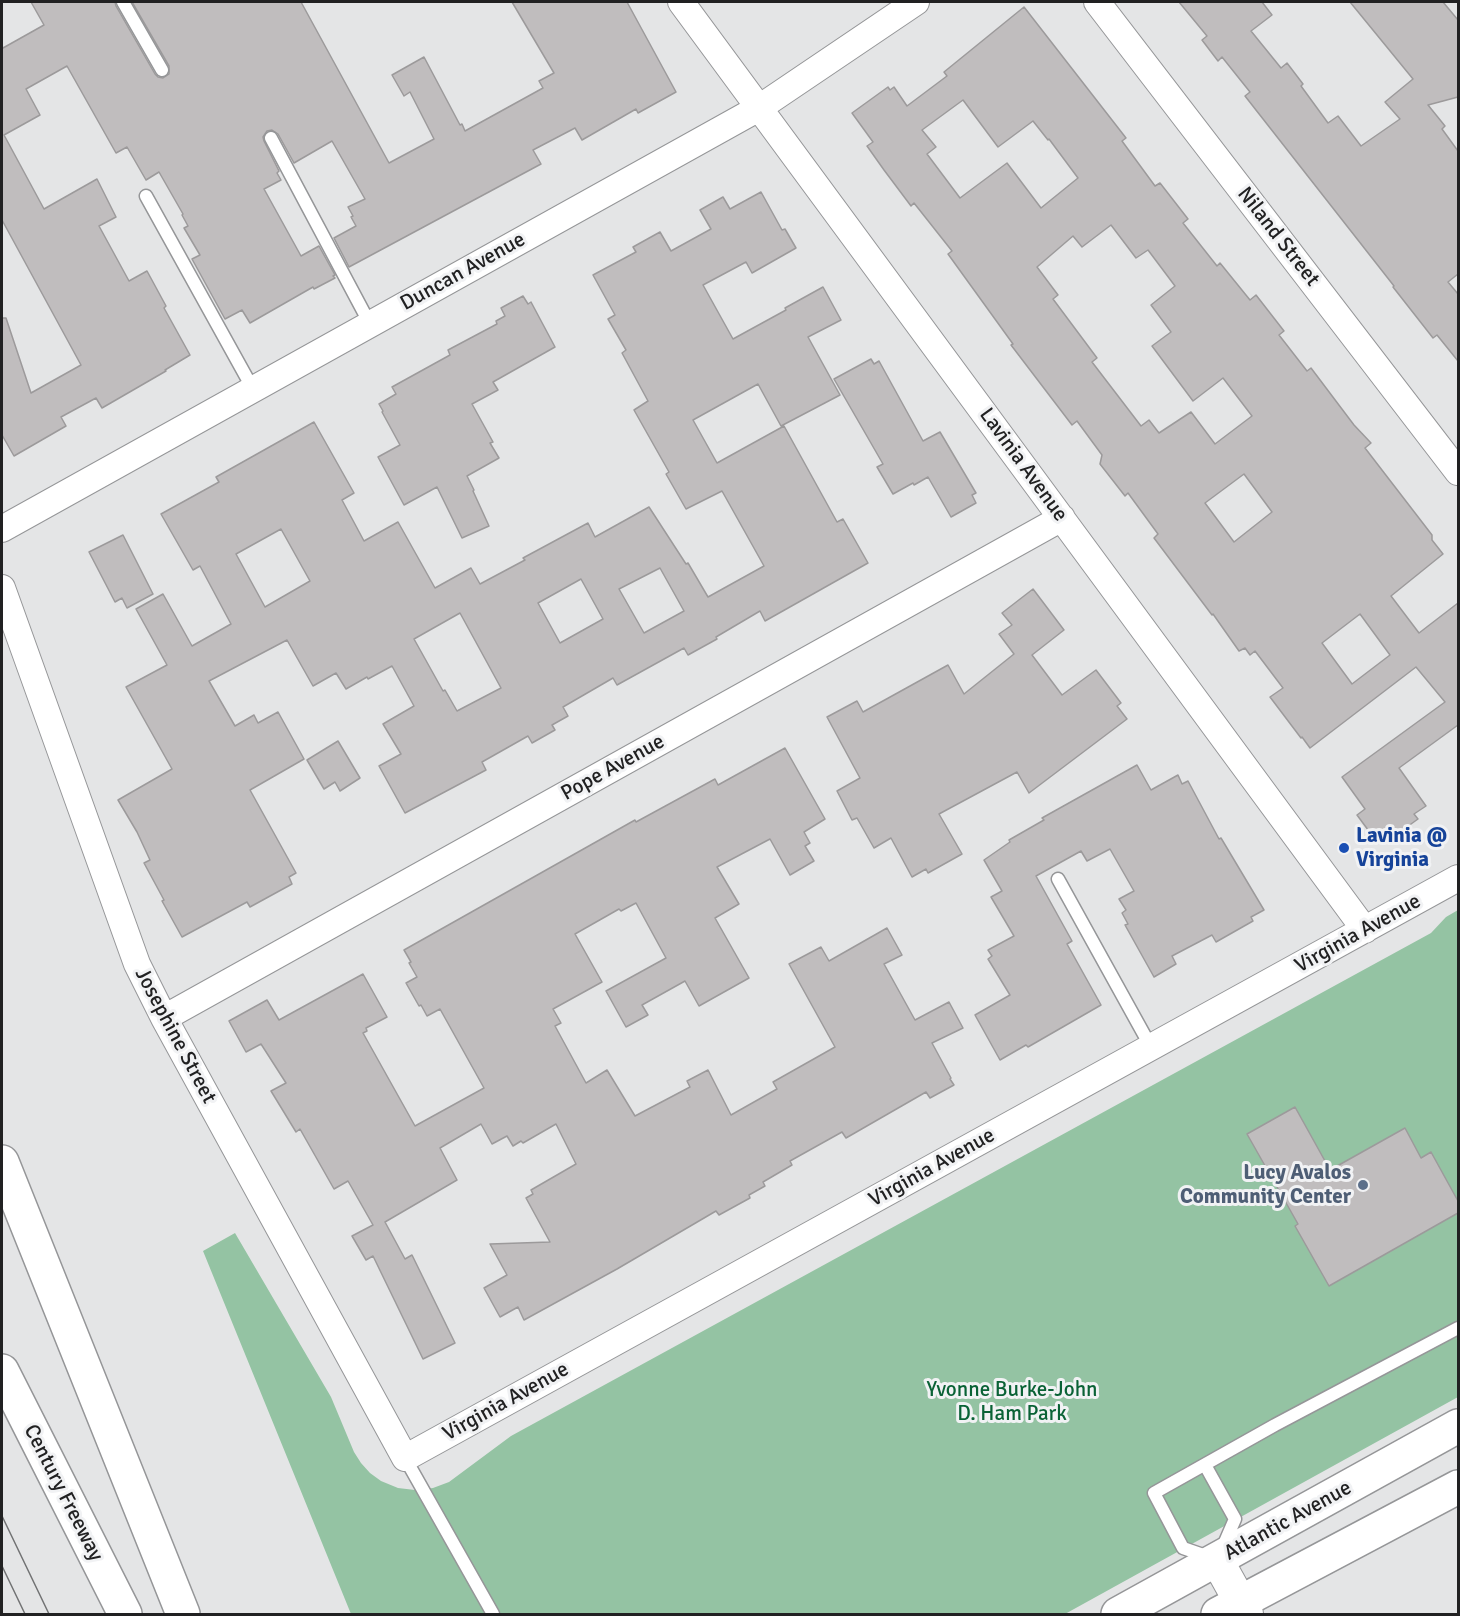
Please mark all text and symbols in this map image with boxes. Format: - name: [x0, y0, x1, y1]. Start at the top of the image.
- street label: Niland Street: [1232, 182, 1324, 292]
- street label: Duncan Avenue: [396, 227, 530, 317]
- street label: Lavinia Avenue: [973, 403, 1073, 527]
- street label: Pope Avenue: [557, 729, 669, 807]
- place label: Lavinia @ Virginia: [1356, 823, 1447, 873]
- marker: Lavinia @ Virginia: [1337, 841, 1351, 855]
- street label: Virginia Avenue: [1291, 889, 1425, 979]
- street label: Josephine Street: [129, 964, 221, 1108]
- street label: Virginia Avenue: [865, 1123, 999, 1213]
- place label: Lucy Avalos Community Center: [1180, 1160, 1351, 1210]
- marker: Lucy Avalos Community Center: [1356, 1178, 1370, 1192]
- street label: Virginia Avenue: [439, 1357, 573, 1447]
- park label: Yvonne Burke-John D. Ham Park: [926, 1377, 1098, 1427]
- street label: Century Freeway: [18, 1421, 108, 1565]
- street label: Atlantic Avenue: [1220, 1476, 1356, 1566]

